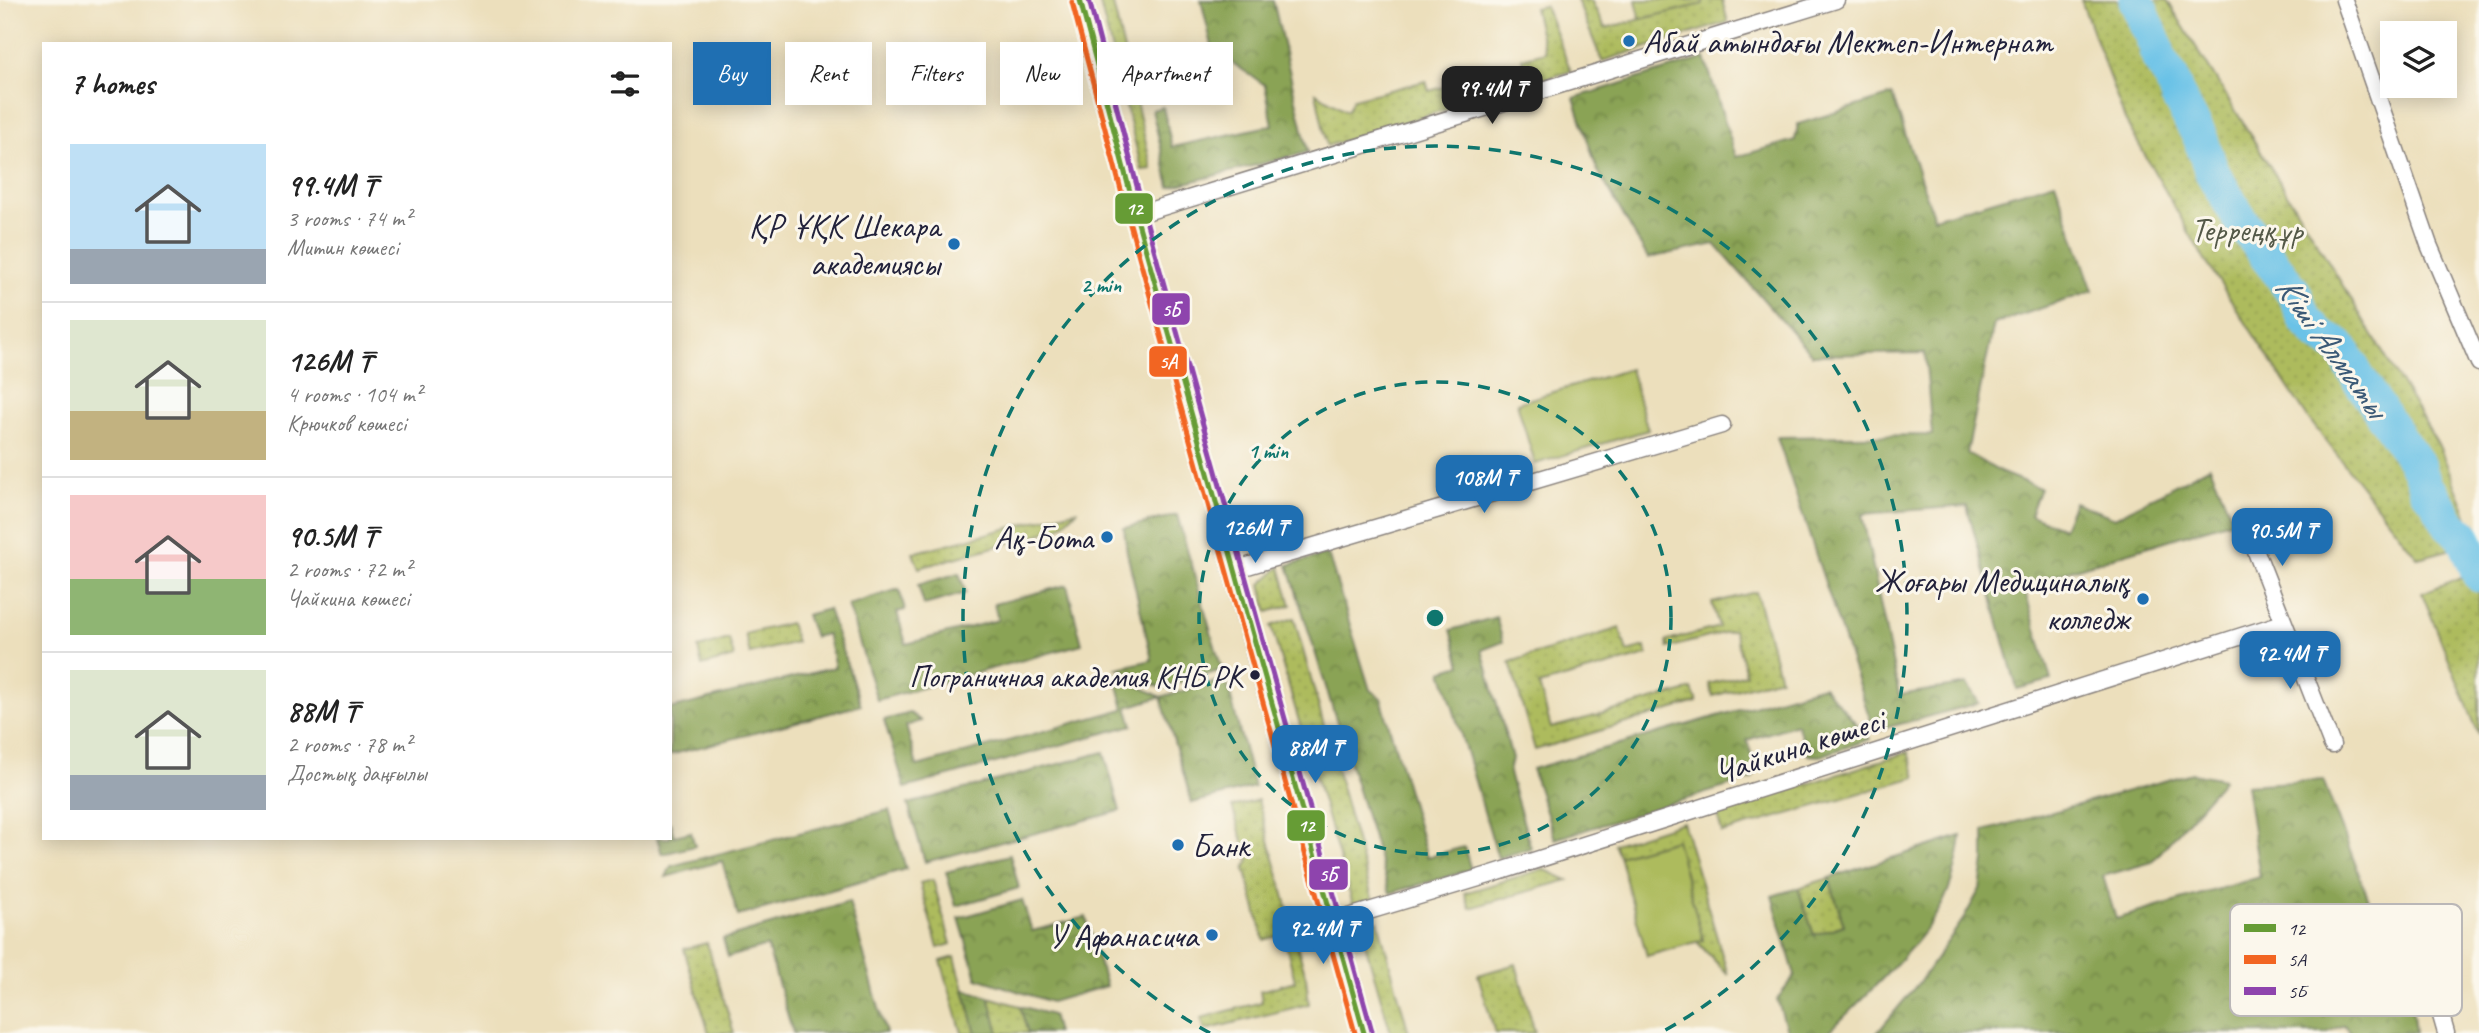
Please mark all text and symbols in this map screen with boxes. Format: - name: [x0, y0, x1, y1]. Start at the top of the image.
- place label: Абай атындағы Мектеп-Интернат: [1643, 21, 2054, 63]
- map controls: [2380, 21, 2457, 98]
- button: layers: [2380, 21, 2457, 98]
- marker: Абай атындағы Мектеп-Интернат: [1621, 33, 1637, 49]
- chip: Buy: [693, 42, 771, 105]
- chip: Rent: [785, 42, 872, 105]
- chip: Filters: [886, 42, 986, 105]
- chip: New: [1000, 42, 1083, 105]
- chip: Apartment: [1097, 42, 1233, 105]
- text: 7 homes: [70, 65, 155, 103]
- icon: filters: [606, 65, 644, 103]
- pin: 99.4M ₸: [1427, 66, 1557, 126]
- text: 99.4M ₸: [1458, 74, 1526, 103]
- text: 99.4M ₸: [287, 166, 377, 204]
- icon: home: [126, 172, 210, 256]
- line badge: 12: [1114, 192, 1154, 225]
- text: 12: [1125, 197, 1145, 221]
- text: 3 rooms · 74 m²: [287, 204, 411, 233]
- place label: ҚР ҰҚК Шекара академиясы: [749, 205, 943, 285]
- park label: Терреңқұр: [2191, 209, 2304, 251]
- text: Митин көшесі: [287, 233, 398, 262]
- marker: ҚР ҰҚК Шекара академиясы: [946, 236, 962, 252]
- water label: Кіші Алматы: [2265, 267, 2401, 430]
- text: 2 min: [1081, 272, 1121, 298]
- line badge: 5Б: [1151, 292, 1191, 326]
- text: 5Б: [1162, 298, 1183, 322]
- text: 126M ₸: [287, 342, 372, 380]
- line badge: 5А: [1148, 345, 1188, 378]
- icon: home: [126, 348, 210, 432]
- text: 5А: [1159, 350, 1178, 374]
- text: 4 rooms · 104 m²: [287, 380, 422, 409]
- text: Крючков көшесі: [287, 409, 406, 438]
- text: 1 min: [1248, 438, 1288, 464]
- pin: 108M ₸: [1427, 456, 1541, 515]
- text: 108M ₸: [1452, 463, 1516, 492]
- pin: 126M ₸: [1198, 505, 1312, 565]
- pin: 90.5M ₸: [2217, 508, 2347, 568]
- text: 126M ₸: [1222, 513, 1288, 542]
- text: 90.5M ₸: [2248, 516, 2316, 545]
- text: 90.5M ₸: [287, 517, 376, 555]
- place label: Ақ-Бота: [994, 517, 1095, 559]
- icon: home: [126, 523, 210, 607]
- marker: Ақ-Бота: [1099, 529, 1115, 545]
- text: 2 rooms · 72 m²: [287, 555, 411, 584]
- place label: Жоғары Медициналық колледж: [1875, 560, 2132, 640]
- text: Чайкина көшесі: [287, 584, 410, 613]
- marker: Жоғары Медициналық колледж: [2135, 591, 2151, 607]
- centre of rings: [1423, 606, 1447, 630]
- pin: 92.4M ₸: [2225, 632, 2355, 691]
- text: 92.4M ₸: [2256, 639, 2324, 668]
- place label: Пограничная академия КНБ РК: [909, 657, 1247, 696]
- marker: Пограничная академия КНБ РК: [1248, 668, 1262, 682]
- text: 88M ₸: [287, 692, 358, 730]
- icon: home: [126, 698, 210, 782]
- street label: Чайкина көшесі: [1709, 698, 1893, 793]
- pin: 88M ₸: [1266, 726, 1364, 785]
- text: 2 rooms · 78 m²: [287, 730, 411, 759]
- text: 88M ₸: [1288, 733, 1342, 762]
- text: Достық даңғылы: [287, 759, 427, 788]
- line badge: 12: [1286, 809, 1326, 842]
- text: 12: [1297, 814, 1317, 838]
- place label: Банк: [1192, 825, 1252, 867]
- marker: Банк: [1170, 837, 1186, 853]
- line badge: 5Б: [1308, 858, 1349, 891]
- text: 5Б: [1319, 863, 1340, 887]
- legend: [2230, 904, 2462, 1016]
- pin: 92.4M ₸: [1258, 906, 1388, 966]
- text: 92.4M ₸: [1289, 914, 1357, 943]
- place label: У Афанасича: [1048, 915, 1201, 957]
- text: 12: [2288, 917, 2307, 941]
- marker: У Афанасича: [1204, 927, 1220, 943]
- text: 5А: [2288, 948, 2308, 972]
- text: 5Б: [2288, 980, 2310, 1004]

